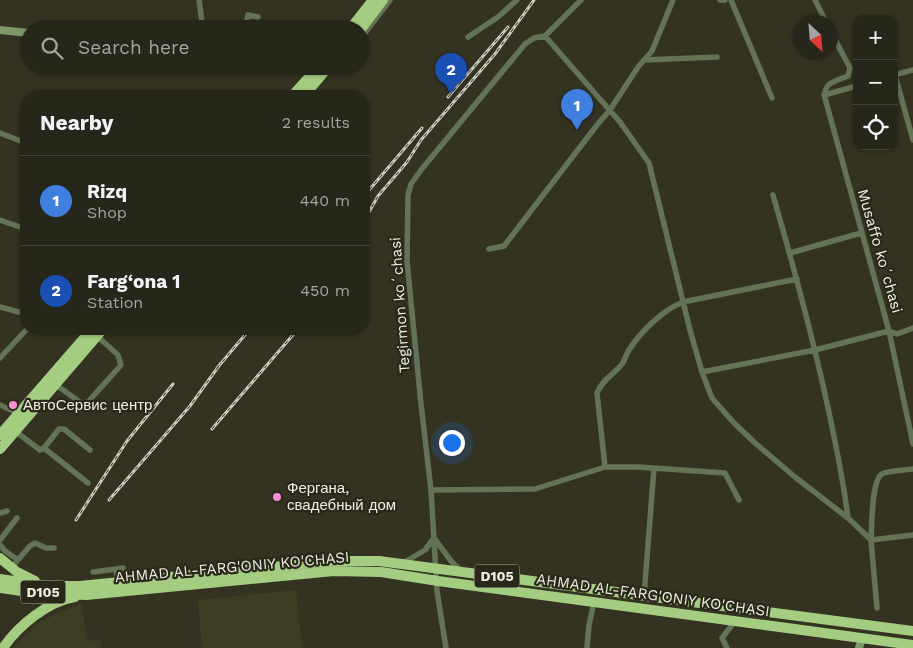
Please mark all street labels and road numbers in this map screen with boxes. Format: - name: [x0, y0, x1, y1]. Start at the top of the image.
- street label: Musaffo koʻchasi: [854, 187, 906, 315]
- street label: Tegirmon koʻchasi: [386, 236, 414, 374]
- street label: AHMAD AL-FARG'ONIY KO'CHASI: [114, 548, 350, 586]
- road number: D105: [474, 564, 520, 588]
- street label: AHMAD AL-FARG'ONIY KO'CHASI: [535, 570, 771, 620]
- road number: D105: [20, 580, 66, 604]

